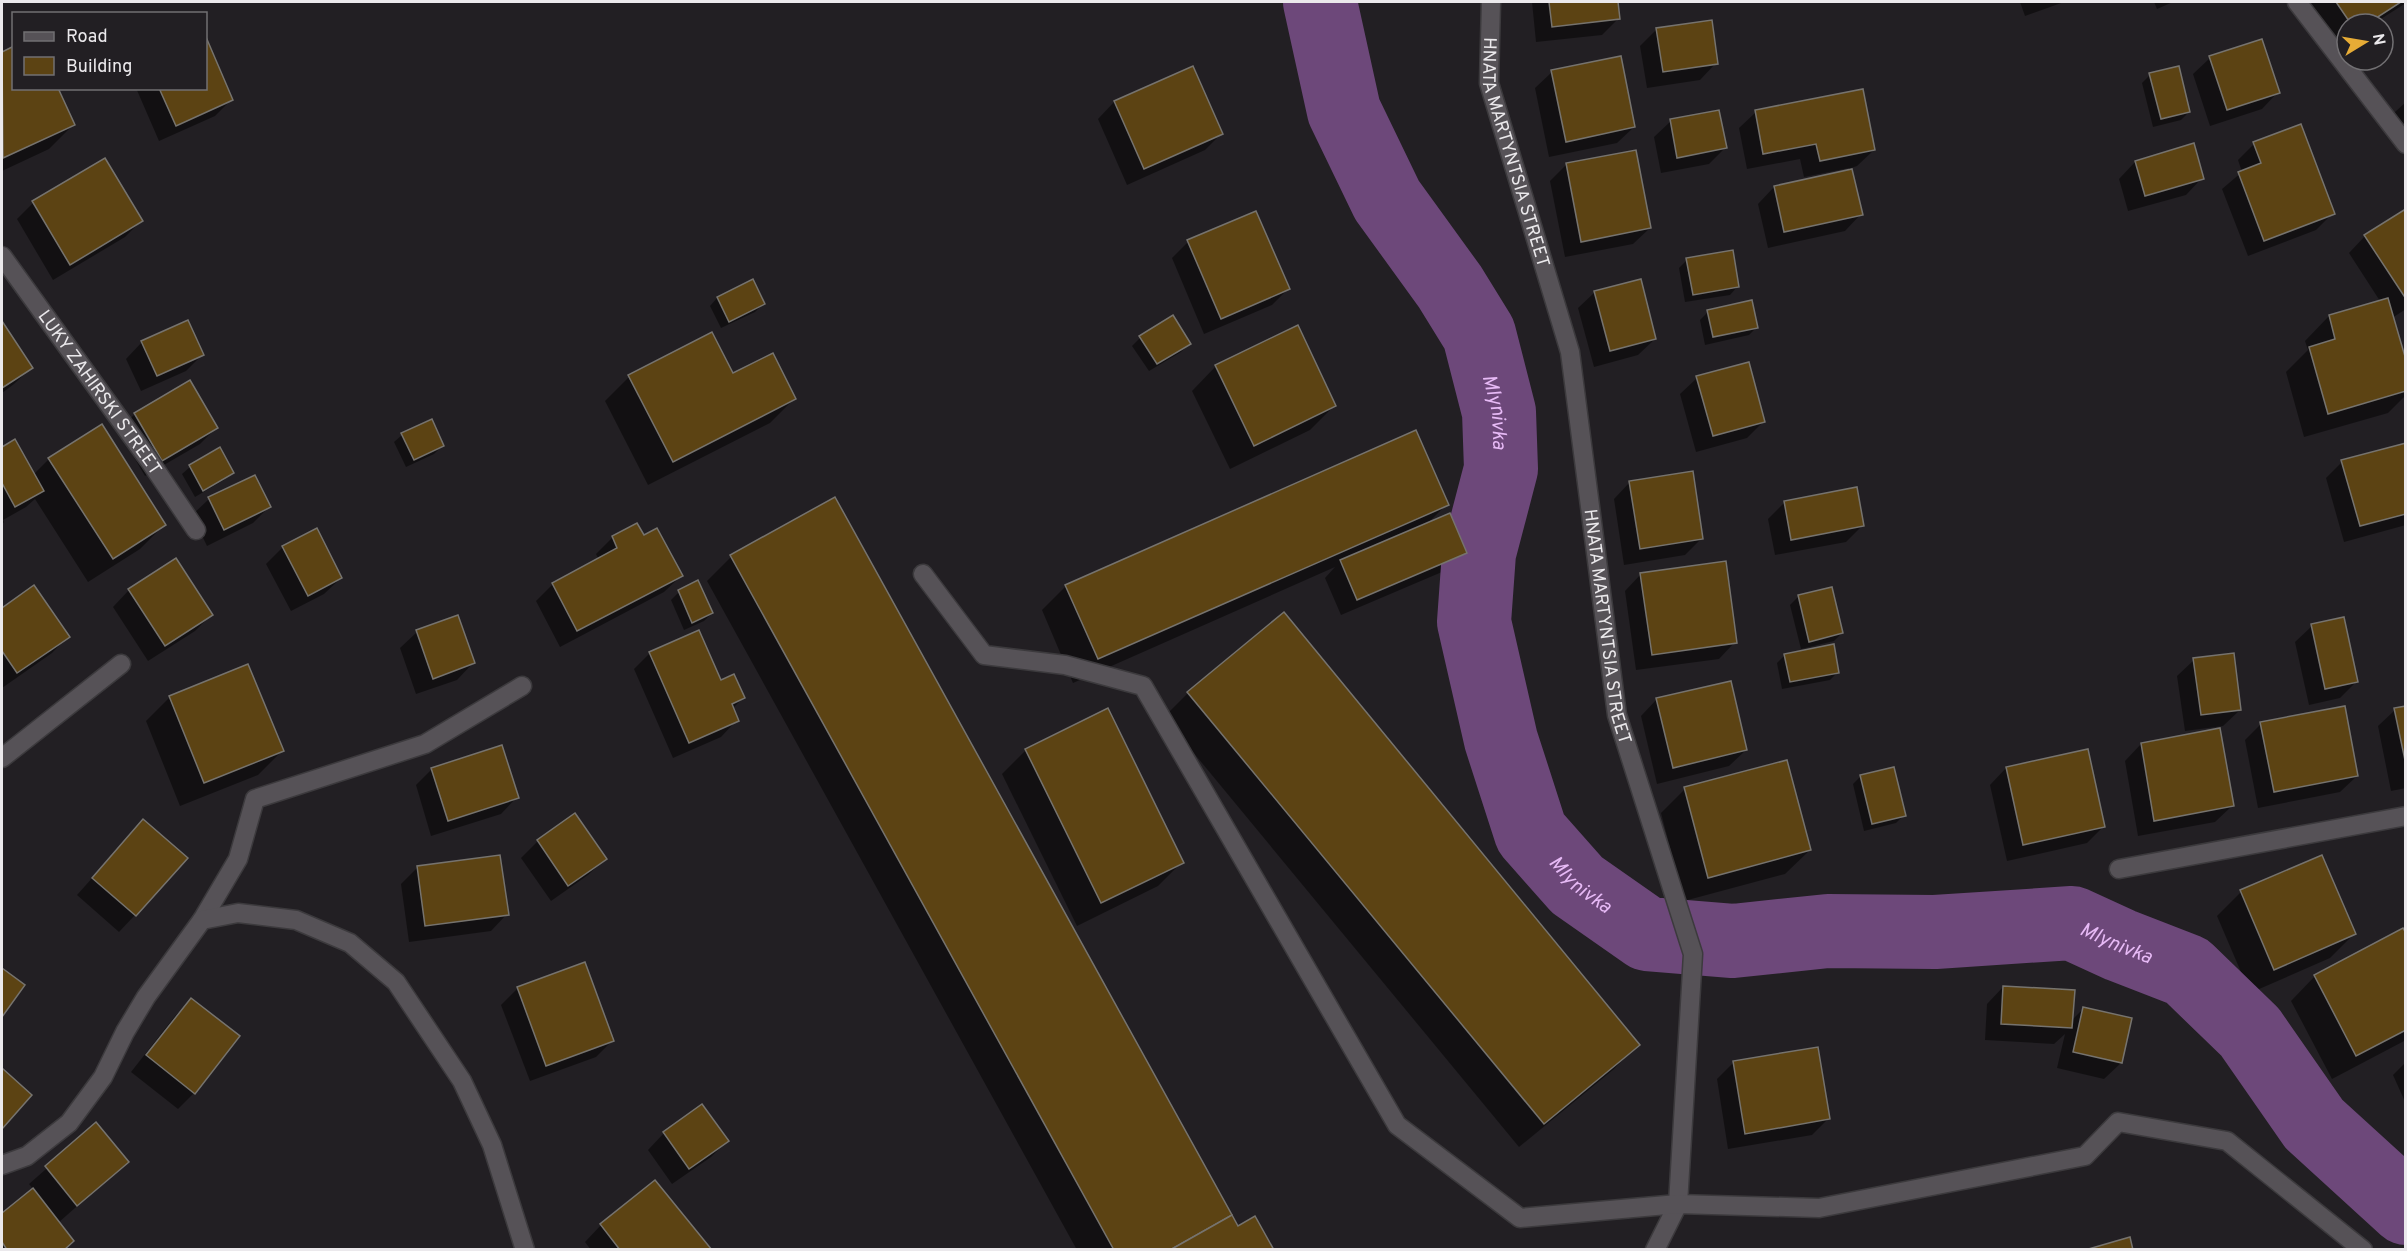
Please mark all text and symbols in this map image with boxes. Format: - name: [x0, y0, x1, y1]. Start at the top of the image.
- legend: [12, 12, 207, 90]
- north arrow: [2335, 12, 2395, 72]
- text: Road: [66, 26, 108, 49]
- text: N: [2367, 32, 2389, 47]
- street label: HNATA MARTYNTSIA STREET: [1476, 37, 1554, 270]
- text: Building: [66, 56, 132, 79]
- street label: LUKY ZAHIRSKI STREET: [32, 306, 166, 480]
- water label: Mlynivka: [1475, 372, 1511, 451]
- street label: HNATA MARTYNTSIA STREET: [1577, 508, 1636, 747]
- water label: Mlynivka: [1542, 851, 1617, 921]
- water label: Mlynivka: [2075, 917, 2156, 972]

